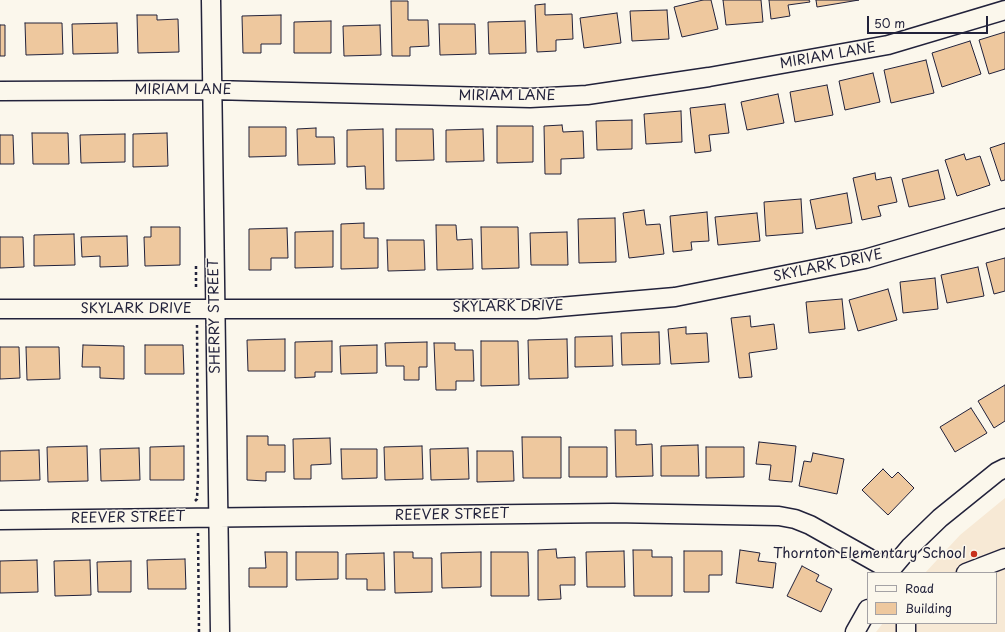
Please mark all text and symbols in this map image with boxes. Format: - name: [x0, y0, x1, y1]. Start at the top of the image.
- scale bar: [869, 8, 990, 34]
- text: 50 m: [874, 14, 905, 32]
- street label: MIRIAM LANE: [779, 39, 877, 73]
- street label: MIRIAM LANE: [134, 82, 232, 98]
- street label: MIRIAM LANE: [458, 88, 556, 104]
- street label: SKYLARK DRIVE: [772, 246, 884, 286]
- street label: SHERRY STREET: [206, 258, 224, 374]
- street label: SKYLARK DRIVE: [452, 298, 564, 316]
- street label: SKYLARK DRIVE: [80, 301, 192, 317]
- street label: REEVER STREET: [395, 506, 509, 524]
- street label: REEVER STREET: [71, 509, 185, 527]
- place label: Thornton Elementary School: [773, 546, 966, 562]
- marker: Thornton Elementary School: [969, 549, 979, 559]
- legend: [867, 572, 997, 624]
- text: Road: [905, 579, 934, 597]
- text: Building: [905, 599, 952, 617]

